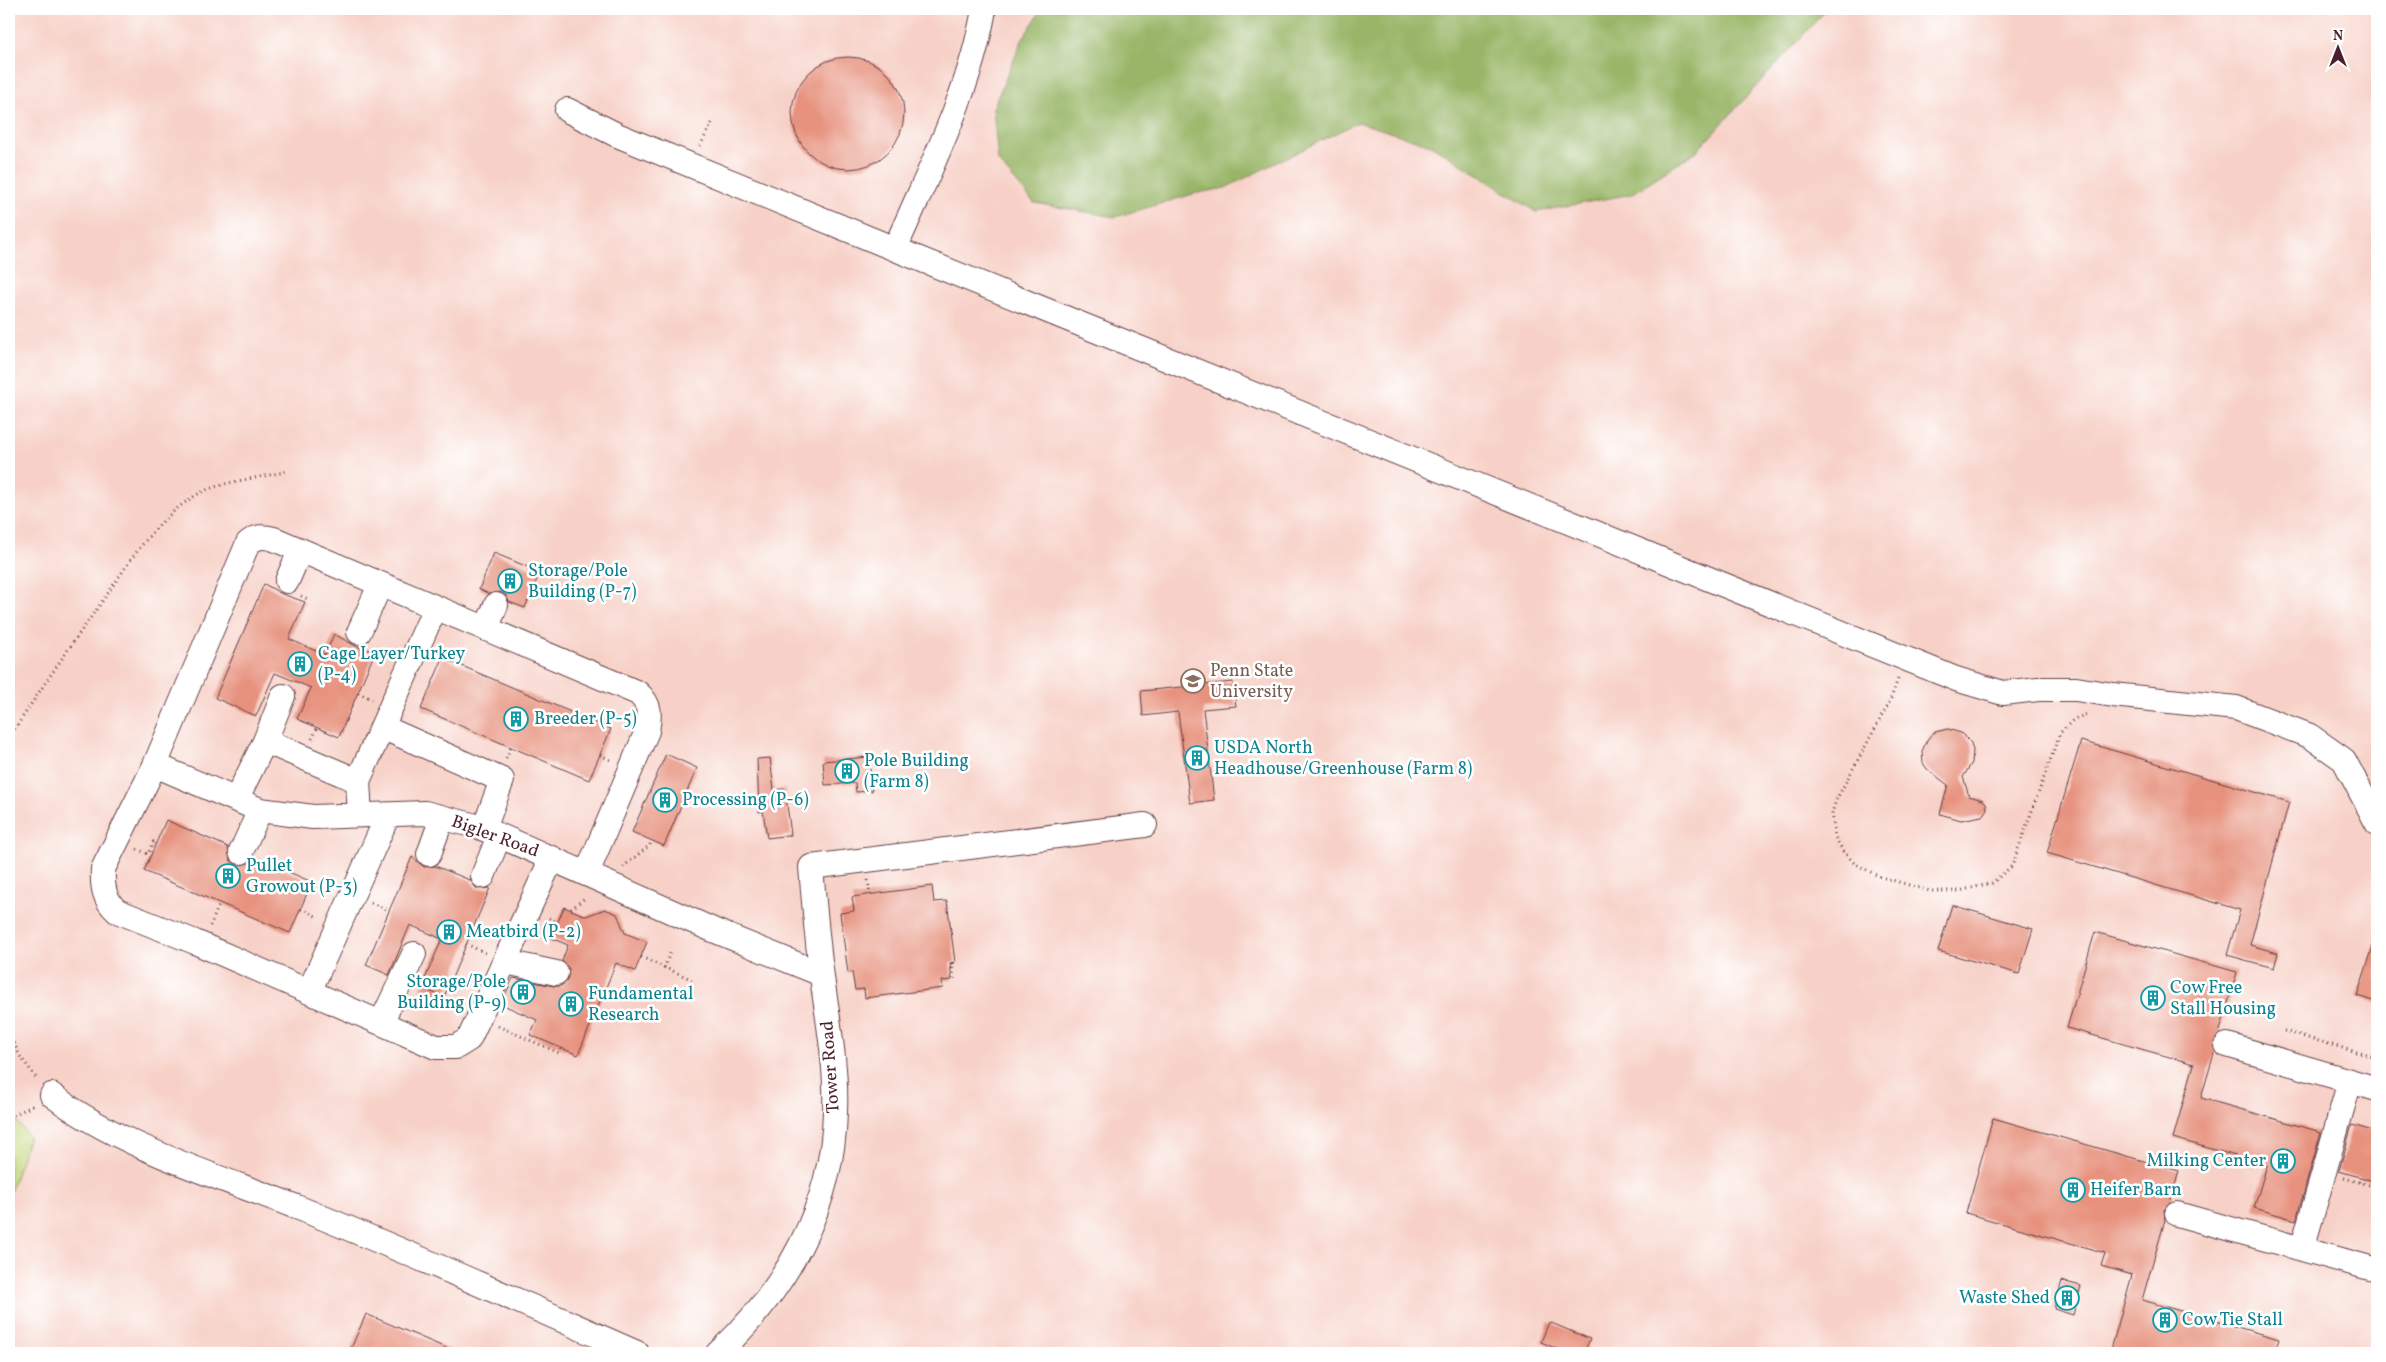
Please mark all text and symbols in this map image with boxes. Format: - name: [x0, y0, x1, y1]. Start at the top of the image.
- north arrow: [2314, 22, 2364, 72]
- text: N: [2333, 27, 2343, 46]
- place label: Storage/Pole Building (P-7): [528, 559, 637, 605]
- building icon: Storage/Pole Building (P-7): [497, 568, 523, 594]
- place label: Cage Layer/Turkey (P-4): [318, 642, 466, 688]
- building icon: Cage Layer/Turkey (P-4): [287, 651, 313, 677]
- place label: Penn State University: [1210, 659, 1293, 705]
- school or university icon: Penn State University: [1180, 668, 1206, 694]
- building icon: Breeder (P-5): [503, 706, 529, 732]
- place label: Breeder (P-5): [534, 707, 637, 732]
- place label: USDA North Headhouse/Greenhouse (Farm 8): [1214, 736, 1472, 782]
- building icon: USDA North Headhouse/Greenhouse (Farm 8): [1184, 745, 1210, 771]
- place label: Pole Building (Farm 8): [864, 749, 969, 795]
- building icon: Pole Building (Farm 8): [834, 758, 860, 784]
- building icon: Processing (P-6): [652, 787, 678, 813]
- place label: Processing (P-6): [682, 788, 809, 813]
- street label: Bigler Road: [448, 810, 542, 864]
- place label: Pullet Growout (P-3): [246, 854, 357, 900]
- building icon: Pullet Growout (P-3): [215, 863, 241, 889]
- building icon: Meatbird (P-2): [436, 919, 462, 945]
- place label: Meatbird (P-2): [466, 920, 581, 945]
- place label: Storage/Pole Building (P-9): [397, 970, 506, 1016]
- place label: Cow Free Stall Housing: [2170, 976, 2276, 1022]
- building icon: Storage/Pole Building (P-9): [510, 979, 536, 1005]
- place label: Fundamental Research: [588, 982, 693, 1028]
- building icon: Cow Free Stall Housing: [2140, 985, 2166, 1011]
- building icon: Fundamental Research: [558, 991, 584, 1017]
- street label: Tower Road: [815, 1020, 847, 1114]
- building icon: Milking Center: [2270, 1148, 2296, 1174]
- place label: Milking Center: [2146, 1149, 2266, 1174]
- building icon: Heifer Barn: [2060, 1177, 2086, 1203]
- place label: Heifer Barn: [2090, 1178, 2182, 1203]
- building icon: Waste Shed: [2054, 1285, 2080, 1311]
- place label: Waste Shed: [1959, 1286, 2050, 1311]
- building icon: Cow Tie Stall: [2152, 1307, 2178, 1333]
- place label: Cow Tie Stall: [2182, 1308, 2283, 1333]

